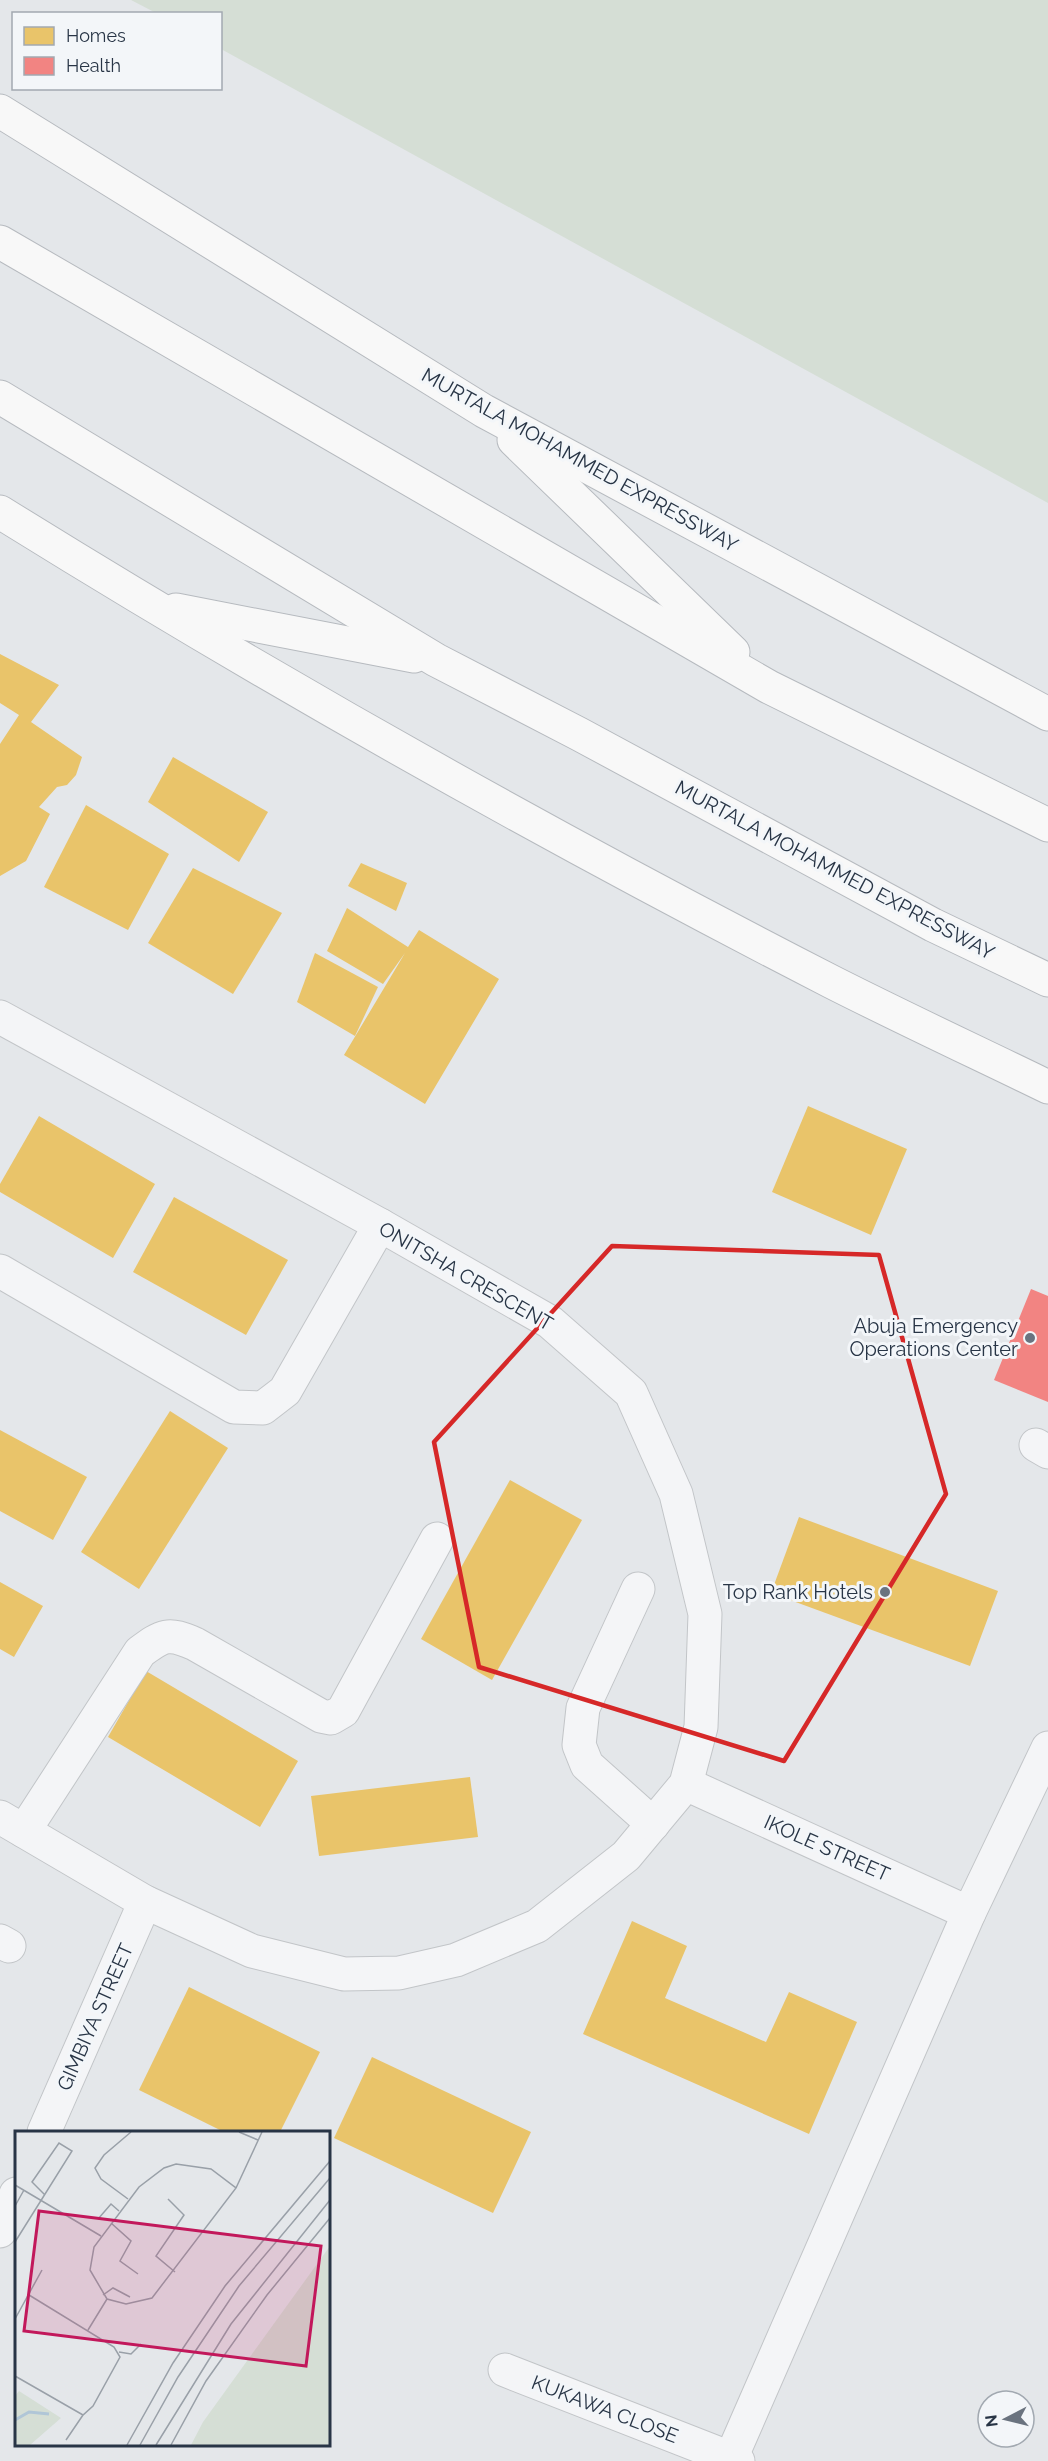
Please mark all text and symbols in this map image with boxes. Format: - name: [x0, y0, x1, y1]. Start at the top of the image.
- legend: [12, 12, 222, 90]
- text: Homes: [66, 25, 126, 46]
- text: Health: [66, 55, 121, 76]
- street label: MURTALA MOHAMMED EXPRESSWAY: [418, 363, 742, 557]
- street label: MURTALA MOHAMMED EXPRESSWAY: [671, 775, 999, 965]
- street label: ONITSHA CRESCENT: [375, 1216, 557, 1336]
- place label: Abuja Emergency Operations Center: [849, 1314, 1018, 1361]
- marker: Abuja Emergency Operations Center: [1023, 1331, 1037, 1345]
- place label: Top Rank Hotels: [723, 1580, 873, 1604]
- marker: Top Rank Hotels: [878, 1585, 892, 1599]
- street label: IKOLE STREET: [760, 1810, 894, 1886]
- street label: GIMBIYA STREET: [52, 1940, 138, 2094]
- inset map: [15, 2131, 330, 2446]
- street label: KUKAWA CLOSE: [528, 2370, 682, 2448]
- north arrow: [976, 2389, 1036, 2449]
- text: N: [981, 2414, 1002, 2428]

